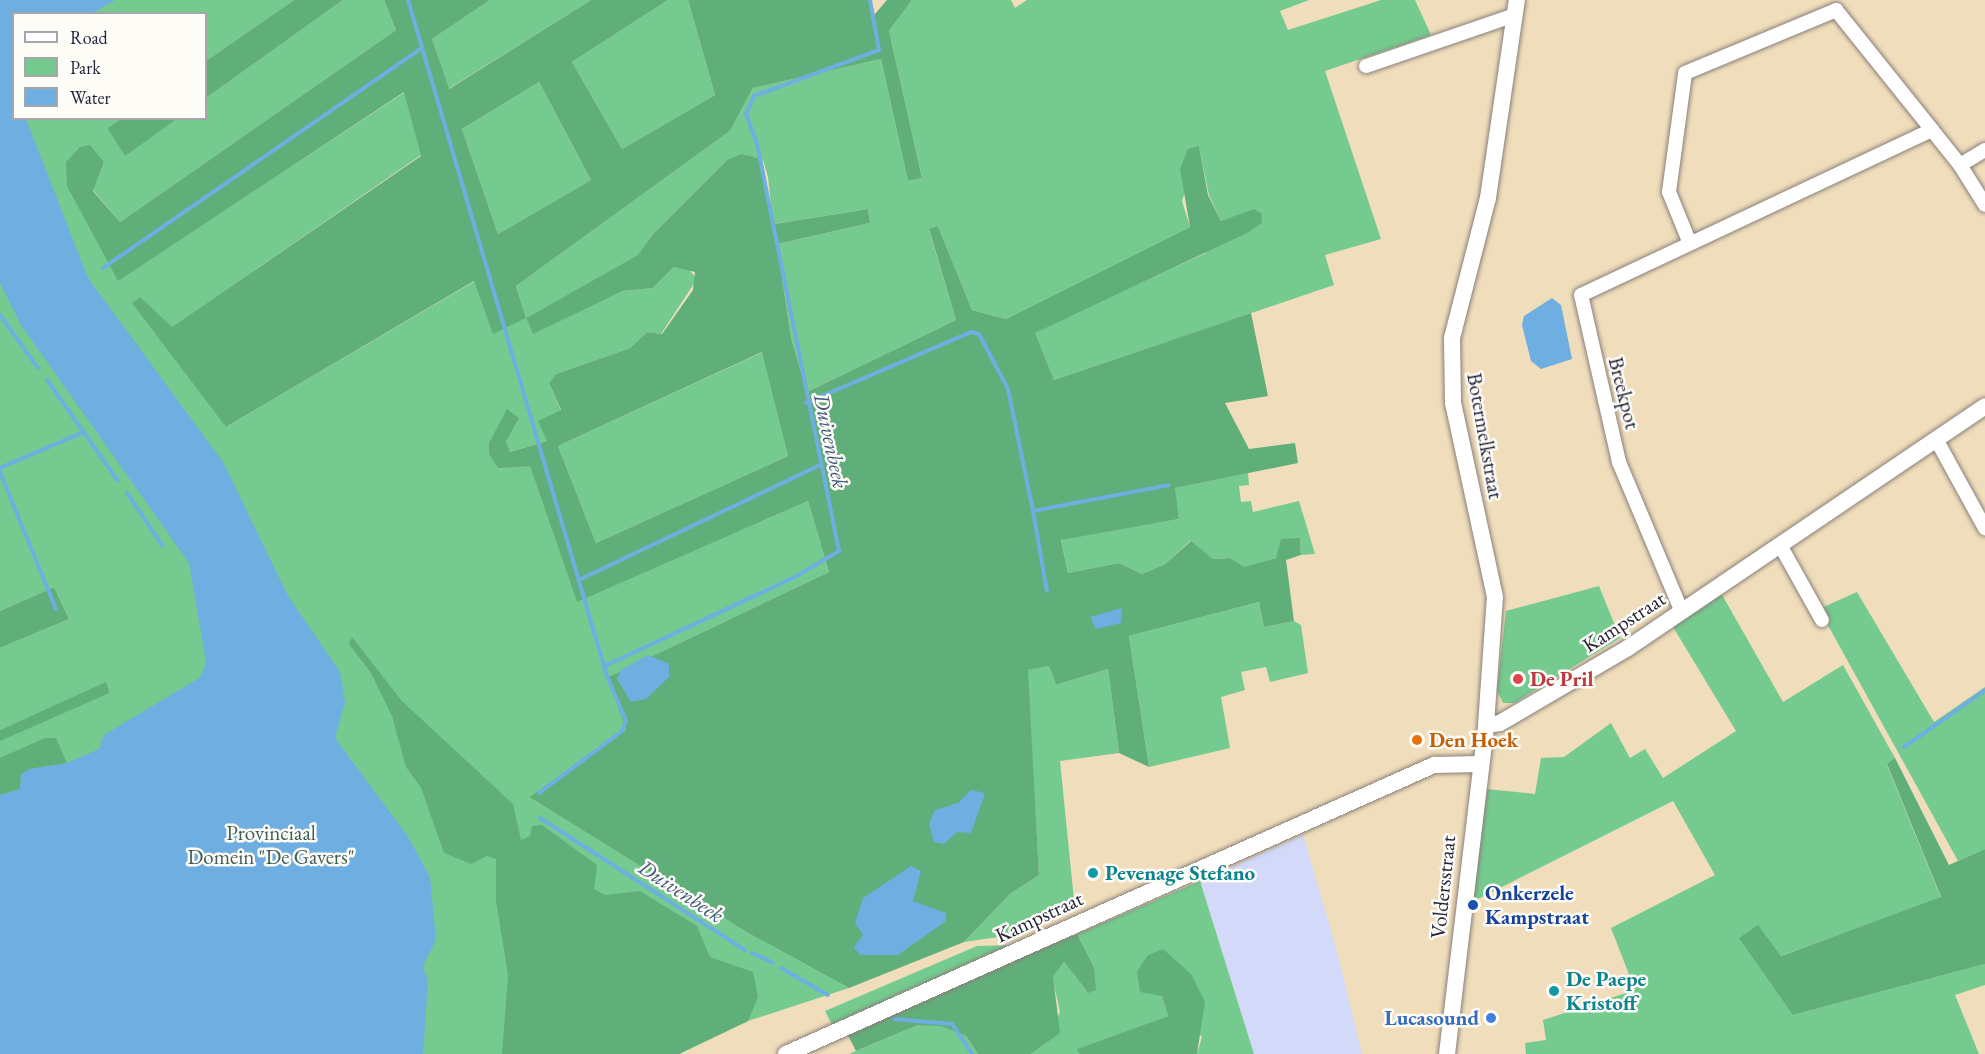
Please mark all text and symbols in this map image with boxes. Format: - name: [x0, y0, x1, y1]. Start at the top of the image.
- legend: [12, 12, 207, 120]
- text: Road: [70, 26, 108, 49]
- text: Park: [70, 56, 101, 79]
- text: Water: [70, 86, 111, 109]
- street label: Breekpot: [1603, 354, 1645, 432]
- street label: Botermelkstraat: [1462, 371, 1508, 501]
- water label: Duivenbeek: [808, 391, 854, 491]
- street label: Kampstraat: [1578, 586, 1670, 658]
- place label: De Pril: [1530, 666, 1593, 692]
- marker: De Pril: [1511, 672, 1525, 686]
- place label: Den Hoek: [1429, 727, 1518, 753]
- marker: Den Hoek: [1410, 733, 1424, 747]
- park label: Provinciaal Domein "De Gavers": [187, 820, 355, 870]
- street label: Voldersstraat: [1425, 834, 1461, 940]
- water label: Duivenbeek: [633, 854, 729, 928]
- place label: Pevenage Stefano: [1105, 860, 1255, 886]
- marker: Pevenage Stefano: [1086, 866, 1100, 880]
- place label: Onkerzele Kampstraat: [1485, 880, 1589, 930]
- street label: Kampstraat: [991, 886, 1087, 948]
- marker: Onkerzele Kampstraat: [1466, 898, 1480, 912]
- place label: De Paepe Kristoff: [1566, 966, 1646, 1016]
- marker: De Paepe Kristoff: [1547, 984, 1561, 998]
- place label: Lucasound: [1384, 1005, 1479, 1031]
- marker: Lucasound: [1484, 1011, 1498, 1025]

